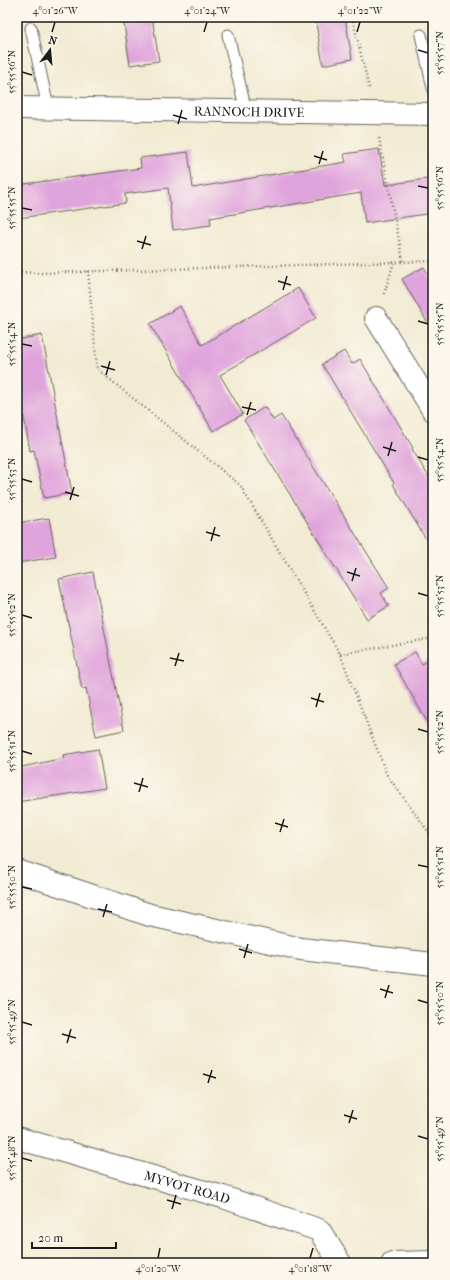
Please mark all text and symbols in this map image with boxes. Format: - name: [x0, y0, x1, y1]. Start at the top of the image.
- text: 4°01'26"W: [33, 5, 79, 17]
- text: 4°01'24"W: [184, 5, 231, 17]
- text: 4°01'22"W: [338, 5, 384, 17]
- north arrow: [30, 30, 70, 70]
- text: 55°55'57"N: [434, 31, 446, 75]
- text: N: [47, 33, 59, 48]
- text: 55°55'56"N: [6, 50, 18, 94]
- street label: RANNOCH DRIVE: [194, 104, 304, 120]
- text: 55°55'56"N: [434, 166, 446, 210]
- text: 55°55'55"N: [6, 186, 18, 230]
- text: 55°55'55"N: [434, 302, 446, 346]
- text: 55°55'54"N: [6, 321, 18, 366]
- text: 55°55'54"N: [434, 437, 446, 482]
- text: 55°55'53"N: [6, 457, 18, 500]
- text: 55°55'53"N: [434, 574, 446, 617]
- text: 55°55'52"N: [6, 593, 18, 637]
- text: 55°55'52"N: [434, 710, 446, 754]
- text: 55°55'51"N: [6, 729, 18, 772]
- text: 55°55'51"N: [434, 845, 446, 888]
- text: 55°55'50"N: [6, 864, 18, 909]
- text: 55°55'50"N: [434, 980, 446, 1025]
- text: 55°55'49"N: [6, 999, 18, 1045]
- text: 55°55'49"N: [434, 1116, 446, 1162]
- text: 55°55'48"N: [6, 1135, 18, 1181]
- street label: MYVOT ROAD: [142, 1168, 232, 1207]
- scale bar: [32, 1224, 116, 1250]
- text: 20 m: [38, 1231, 63, 1245]
- text: 4°01'20"W: [135, 1263, 182, 1275]
- text: 4°01'18"W: [288, 1263, 333, 1275]

